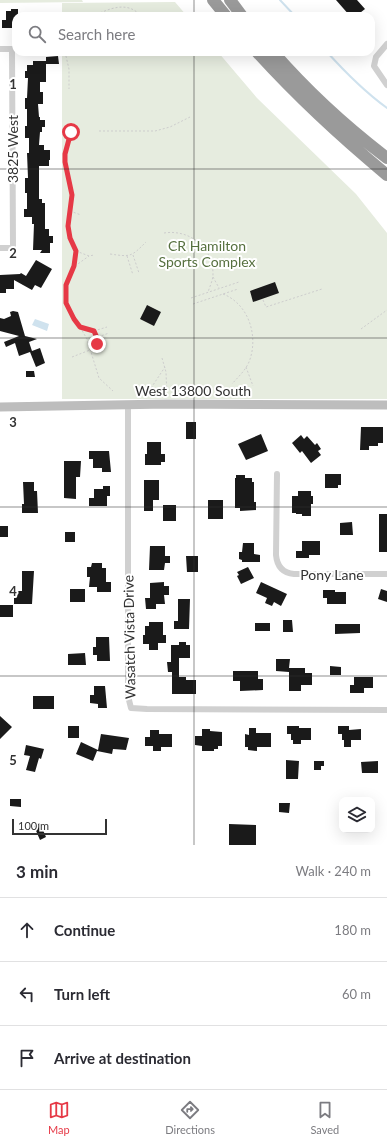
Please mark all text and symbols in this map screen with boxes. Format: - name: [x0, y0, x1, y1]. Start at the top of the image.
- search box: [12, 12, 375, 56]
- icon: search: [26, 23, 48, 45]
- text: Search here: [58, 25, 135, 43]
- text: 1: [9, 76, 17, 92]
- street label: 3825 West: [4, 115, 21, 183]
- route start: [62, 123, 80, 141]
- park label: CR Hamilton Sports Complex: [158, 237, 256, 270]
- text: 2: [9, 245, 17, 261]
- route end: [88, 335, 106, 353]
- street label: West 13800 South: [135, 382, 251, 399]
- text: 3: [9, 414, 17, 430]
- street label: Pony Lane: [300, 566, 364, 583]
- street label: Wasatch Vista Drive: [119, 575, 139, 699]
- text: 4: [9, 583, 17, 599]
- text: 5: [9, 752, 17, 768]
- map controls: [339, 797, 375, 833]
- button: layers: [339, 797, 375, 833]
- scale bar: [12, 817, 107, 836]
- text: 100 m: [18, 819, 49, 832]
- text: 3 min: [16, 861, 58, 882]
- text: Walk · 240 m: [295, 863, 371, 879]
- icon: ahead: [16, 919, 38, 941]
- text: Continue: [54, 921, 115, 939]
- text: 180 m: [334, 922, 371, 938]
- icon: left: [16, 983, 38, 1005]
- text: Turn left: [54, 985, 110, 1003]
- text: 60 m: [342, 986, 371, 1002]
- icon: arrive: [16, 1047, 38, 1069]
- text: Arrive at destination: [54, 1049, 191, 1067]
- tab: Map: [48, 1099, 70, 1136]
- tab: Directions: [165, 1099, 215, 1136]
- tab: Saved: [310, 1099, 339, 1136]

